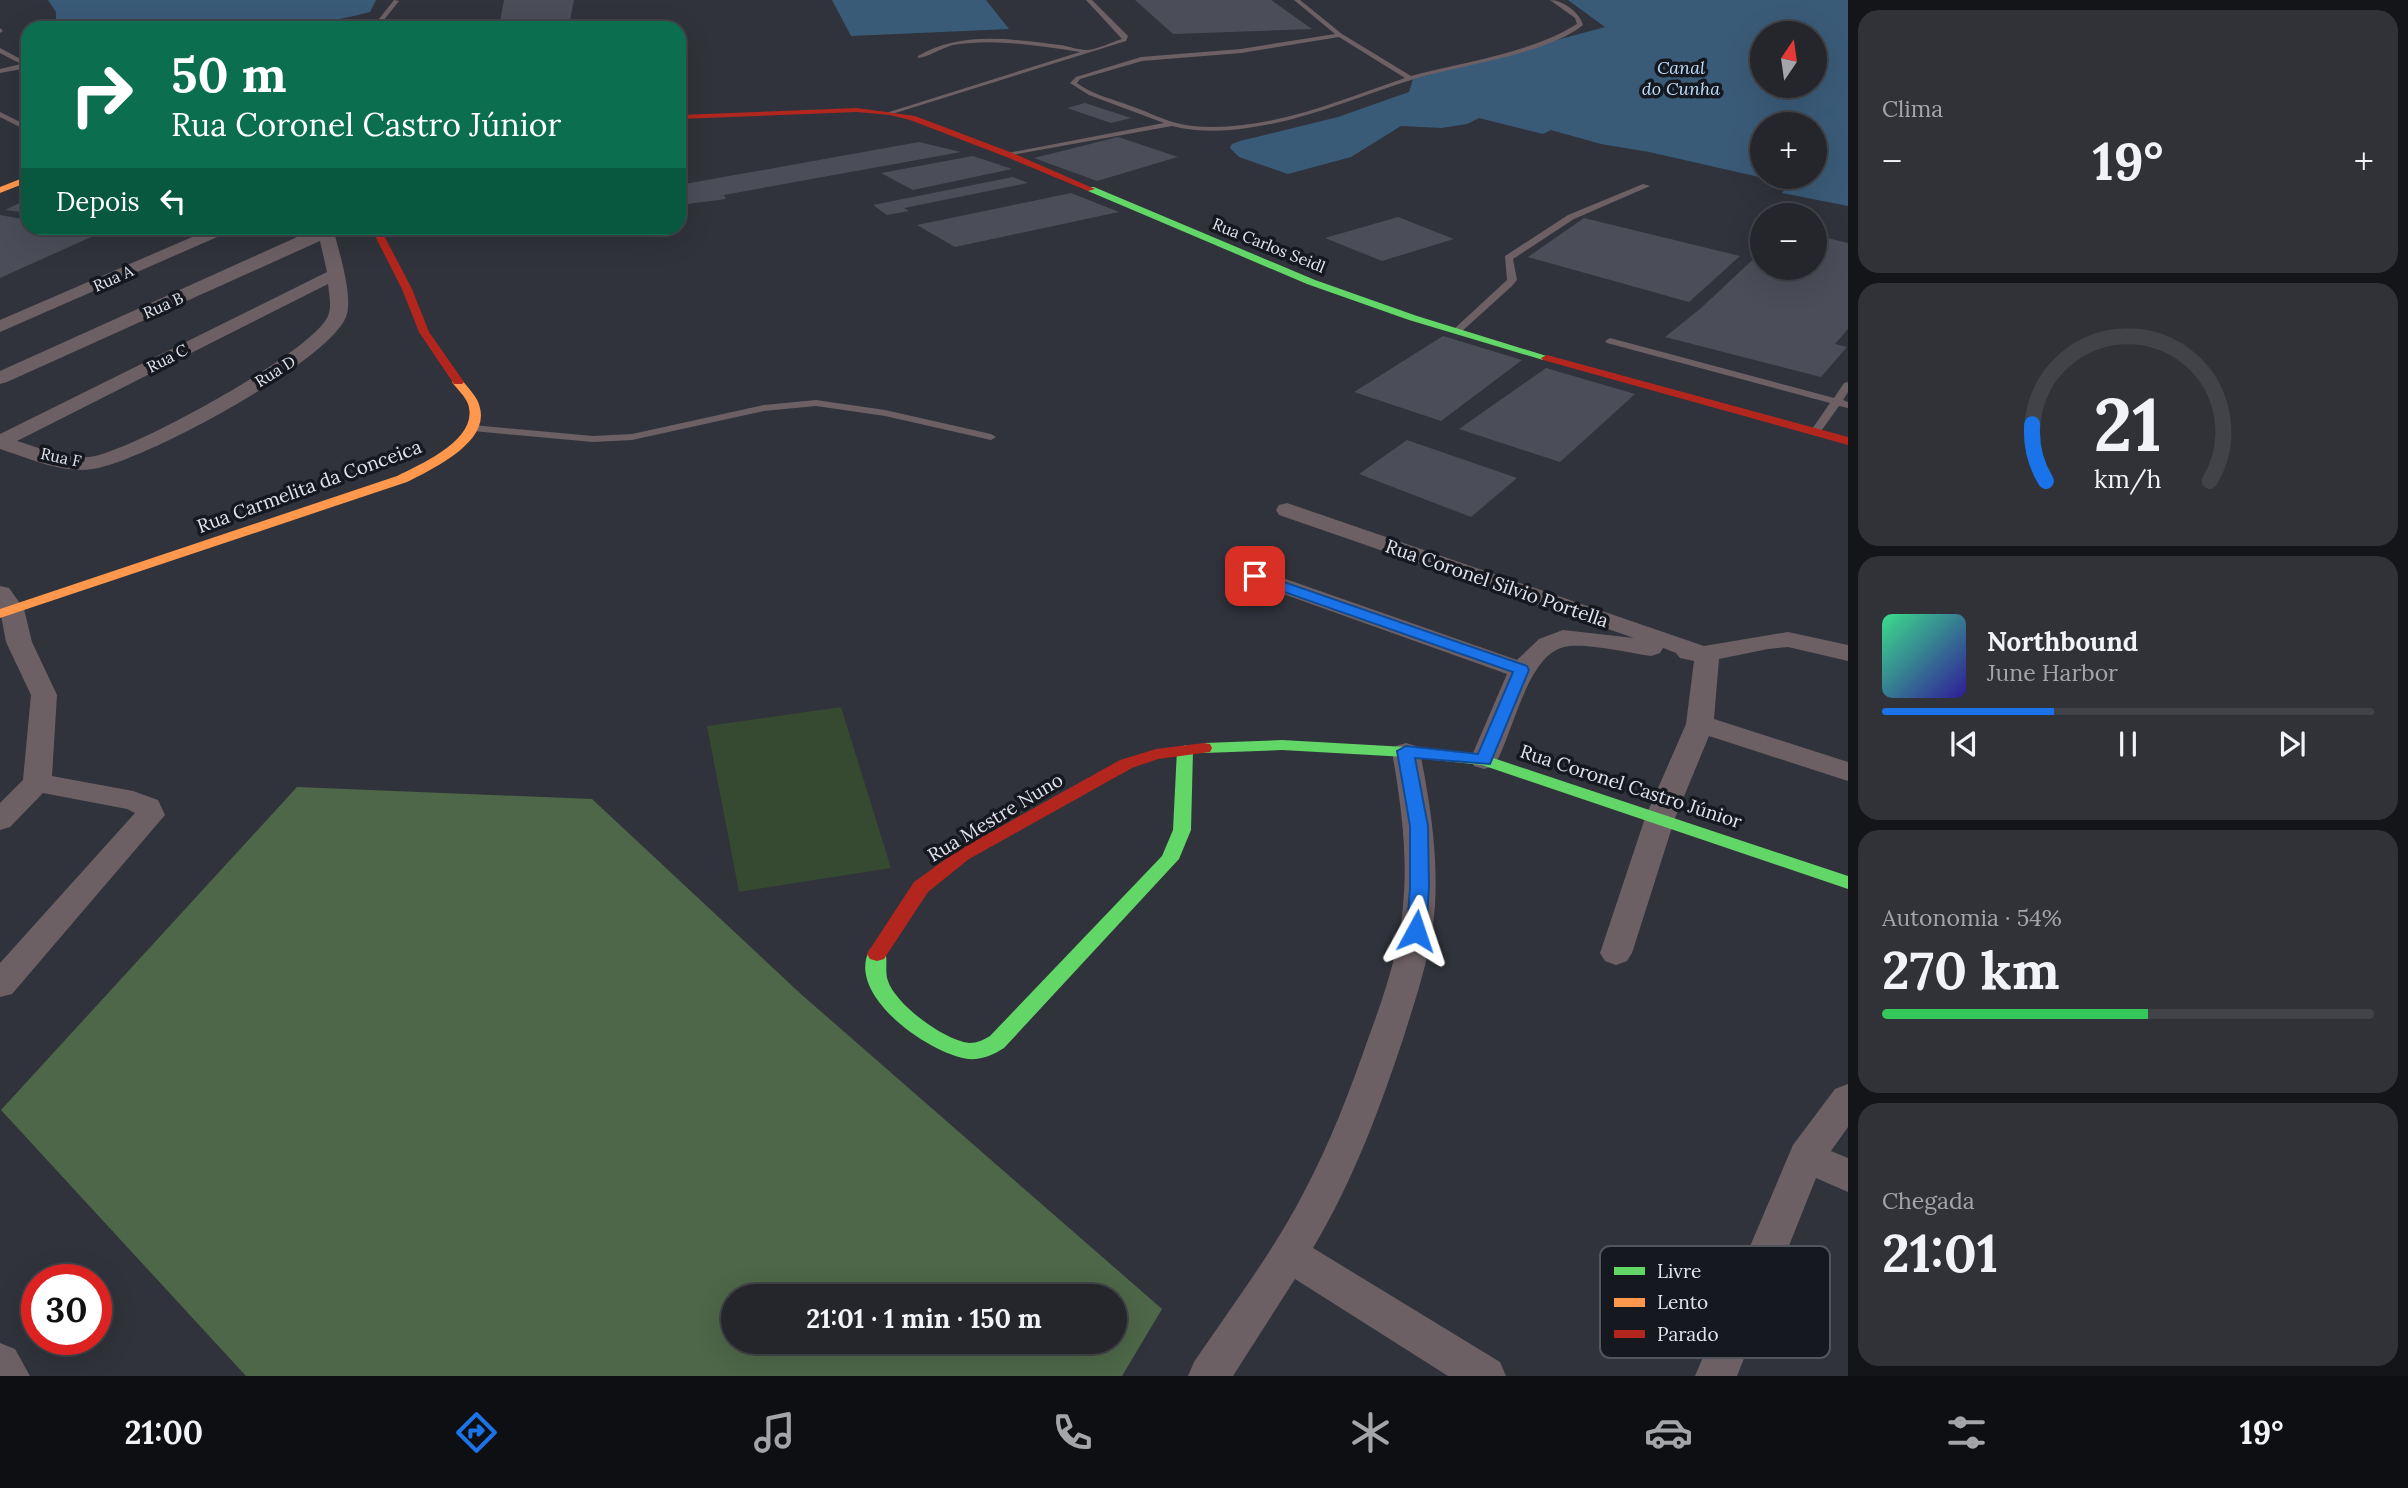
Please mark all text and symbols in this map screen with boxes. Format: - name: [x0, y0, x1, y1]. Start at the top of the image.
- north arrow: [1750, 21, 1827, 98]
- map controls: [1750, 21, 1827, 280]
- text: 50 m: [171, 43, 287, 105]
- icon: right: [56, 49, 147, 140]
- water label: Canal do Cunha: [1642, 56, 1720, 100]
- text: Clima: [1882, 94, 1943, 123]
- text: Rua Coronel Castro Júnior: [171, 104, 561, 145]
- button: +: [1750, 112, 1827, 189]
- text: 19°: [2093, 128, 2163, 194]
- text: −: [1882, 137, 1902, 185]
- text: +: [2354, 137, 2374, 185]
- icon: left: [154, 182, 192, 220]
- text: Depois: [56, 185, 140, 218]
- button: −: [1750, 203, 1827, 280]
- street label: Rua Carlos Seidl: [1210, 213, 1328, 277]
- street label: Rua A: [90, 260, 137, 296]
- street label: Rua B: [140, 287, 186, 323]
- street label: Rua C: [143, 339, 191, 377]
- street label: Rua D: [251, 351, 299, 391]
- text: 21: [2094, 378, 2162, 471]
- street label: Rua Carmelita da Conceica: [193, 434, 425, 538]
- street label: Rua F: [39, 443, 83, 471]
- text: km/h: [2094, 463, 2162, 495]
- street label: Rua Coronel Silvio Portella: [1382, 533, 1612, 633]
- pin: [1225, 546, 1285, 606]
- icon: arrive: [1236, 557, 1274, 595]
- text: Northbound: [1987, 625, 2138, 658]
- text: June Harbor: [1987, 658, 2118, 687]
- icon: previous: [1945, 725, 1983, 763]
- icon: pause: [2109, 725, 2147, 763]
- icon: next: [2273, 725, 2311, 763]
- street label: Rua Coronel Castro Júnior: [1517, 739, 1746, 833]
- street label: Rua Mestre Nuno: [923, 767, 1067, 867]
- position arrow: [1379, 894, 1453, 968]
- text: Autonomia · 54%: [1882, 903, 2062, 932]
- text: 270 km: [1882, 937, 2060, 1003]
- text: Chegada: [1882, 1186, 1975, 1215]
- text: 21:01: [1882, 1220, 1998, 1286]
- legend: [1600, 1246, 1830, 1358]
- text: Livre: [1657, 1259, 1701, 1283]
- speed limit sign: 30: [21, 1264, 112, 1355]
- text: Lento: [1657, 1290, 1708, 1314]
- text: 21:01 · 1 min · 150 m: [806, 1302, 1042, 1335]
- text: Parado: [1657, 1322, 1719, 1346]
- icon: directions: [452, 1408, 501, 1457]
- icon: music: [750, 1408, 799, 1457]
- icon: phone: [1048, 1408, 1097, 1457]
- icon: climate: [1346, 1408, 1395, 1457]
- icon: car: [1644, 1408, 1693, 1457]
- icon: filters: [1942, 1408, 1991, 1457]
- text: 21:00: [124, 1412, 203, 1453]
- text: 19°: [2240, 1412, 2283, 1453]

